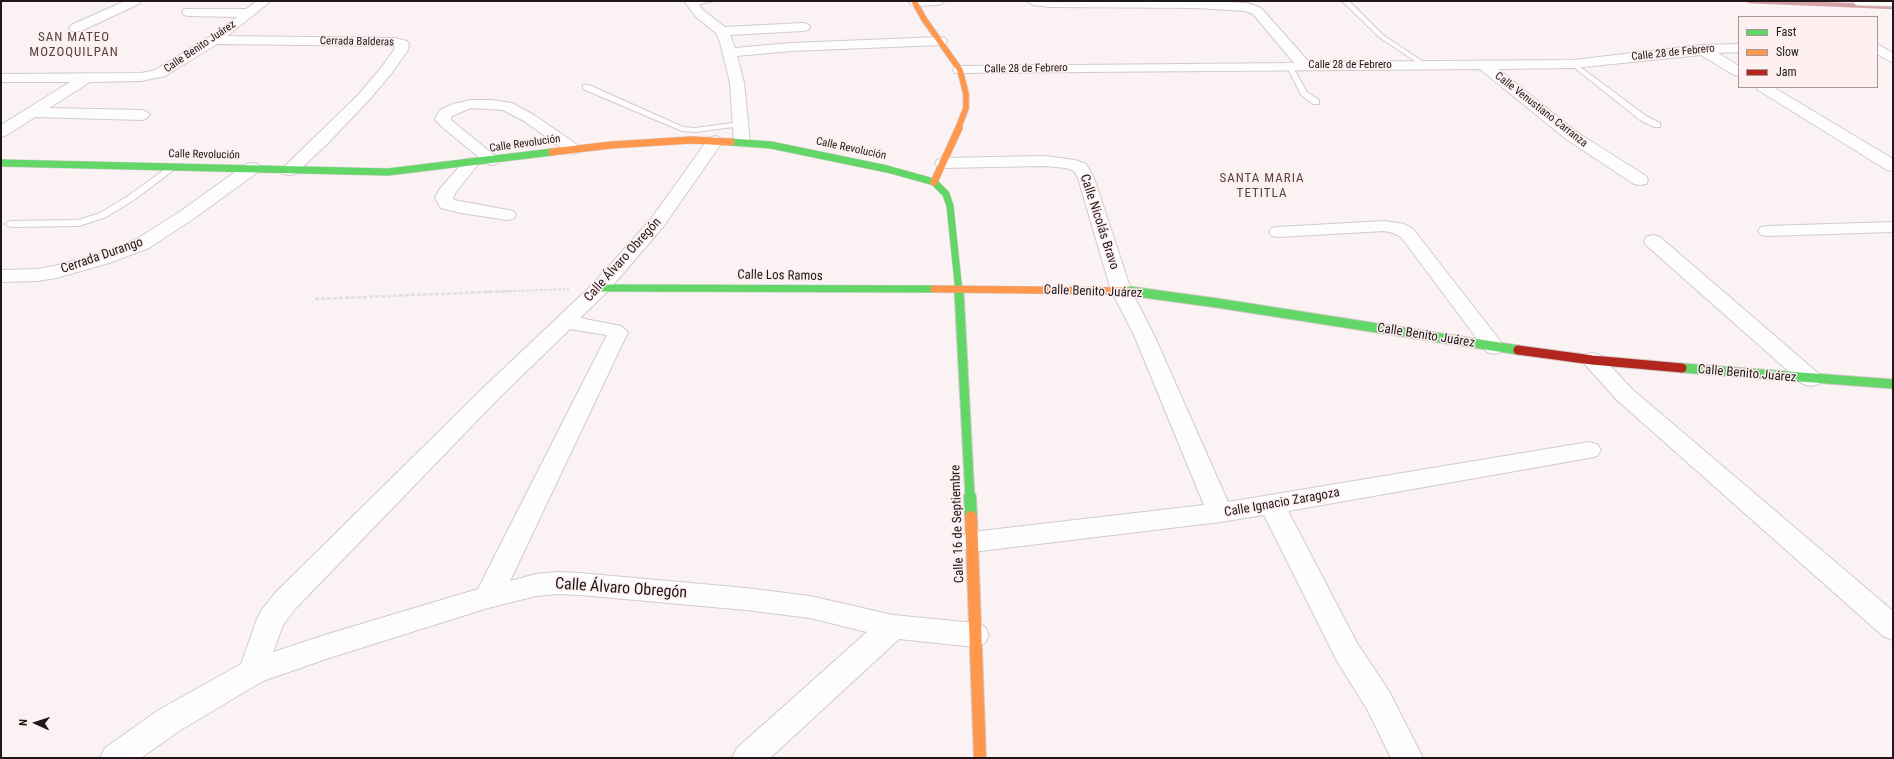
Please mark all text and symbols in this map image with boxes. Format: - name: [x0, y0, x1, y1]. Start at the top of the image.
- legend: [1738, 16, 1878, 88]
- street label: Calle Benito Juárez: [162, 18, 238, 76]
- text: Fast: [1776, 25, 1796, 39]
- district label: SAN MATEO MOZOQUILPAN: [29, 30, 119, 61]
- street label: Cerrada Balderas: [320, 35, 394, 49]
- street label: Calle 28 de Febrero: [1631, 42, 1715, 64]
- text: Slow: [1776, 45, 1799, 59]
- street label: Calle 28 de Febrero: [1308, 58, 1392, 72]
- street label: Calle 28 de Febrero: [984, 62, 1068, 76]
- text: Jam: [1776, 65, 1797, 79]
- street label: Calle Venustiano Carranza: [1492, 70, 1590, 150]
- street label: Calle Revolución: [489, 132, 561, 156]
- street label: Calle Revolución: [815, 135, 887, 163]
- street label: Calle Revolución: [168, 148, 240, 162]
- district label: SANTA MARIA TETITLA: [1219, 171, 1305, 202]
- street label: Calle Nicolás Bravo: [1076, 172, 1122, 272]
- street label: Calle Álvaro Obregón: [581, 215, 665, 305]
- street label: Cerrada Durango: [59, 235, 145, 277]
- street label: Calle Los Ramos: [737, 267, 823, 285]
- street label: Calle Benito Juárez: [1043, 282, 1143, 302]
- street label: Calle Benito Juárez: [1376, 321, 1476, 351]
- street label: Calle Benito Juárez: [1697, 362, 1797, 386]
- street label: Calle 16 de Septiembre: [948, 465, 968, 583]
- street label: Calle Ignacio Zaragoza: [1223, 485, 1341, 521]
- street label: Calle Álvaro Obregón: [554, 575, 688, 603]
- north arrow: [16, 703, 56, 743]
- text: N: [17, 719, 30, 726]

